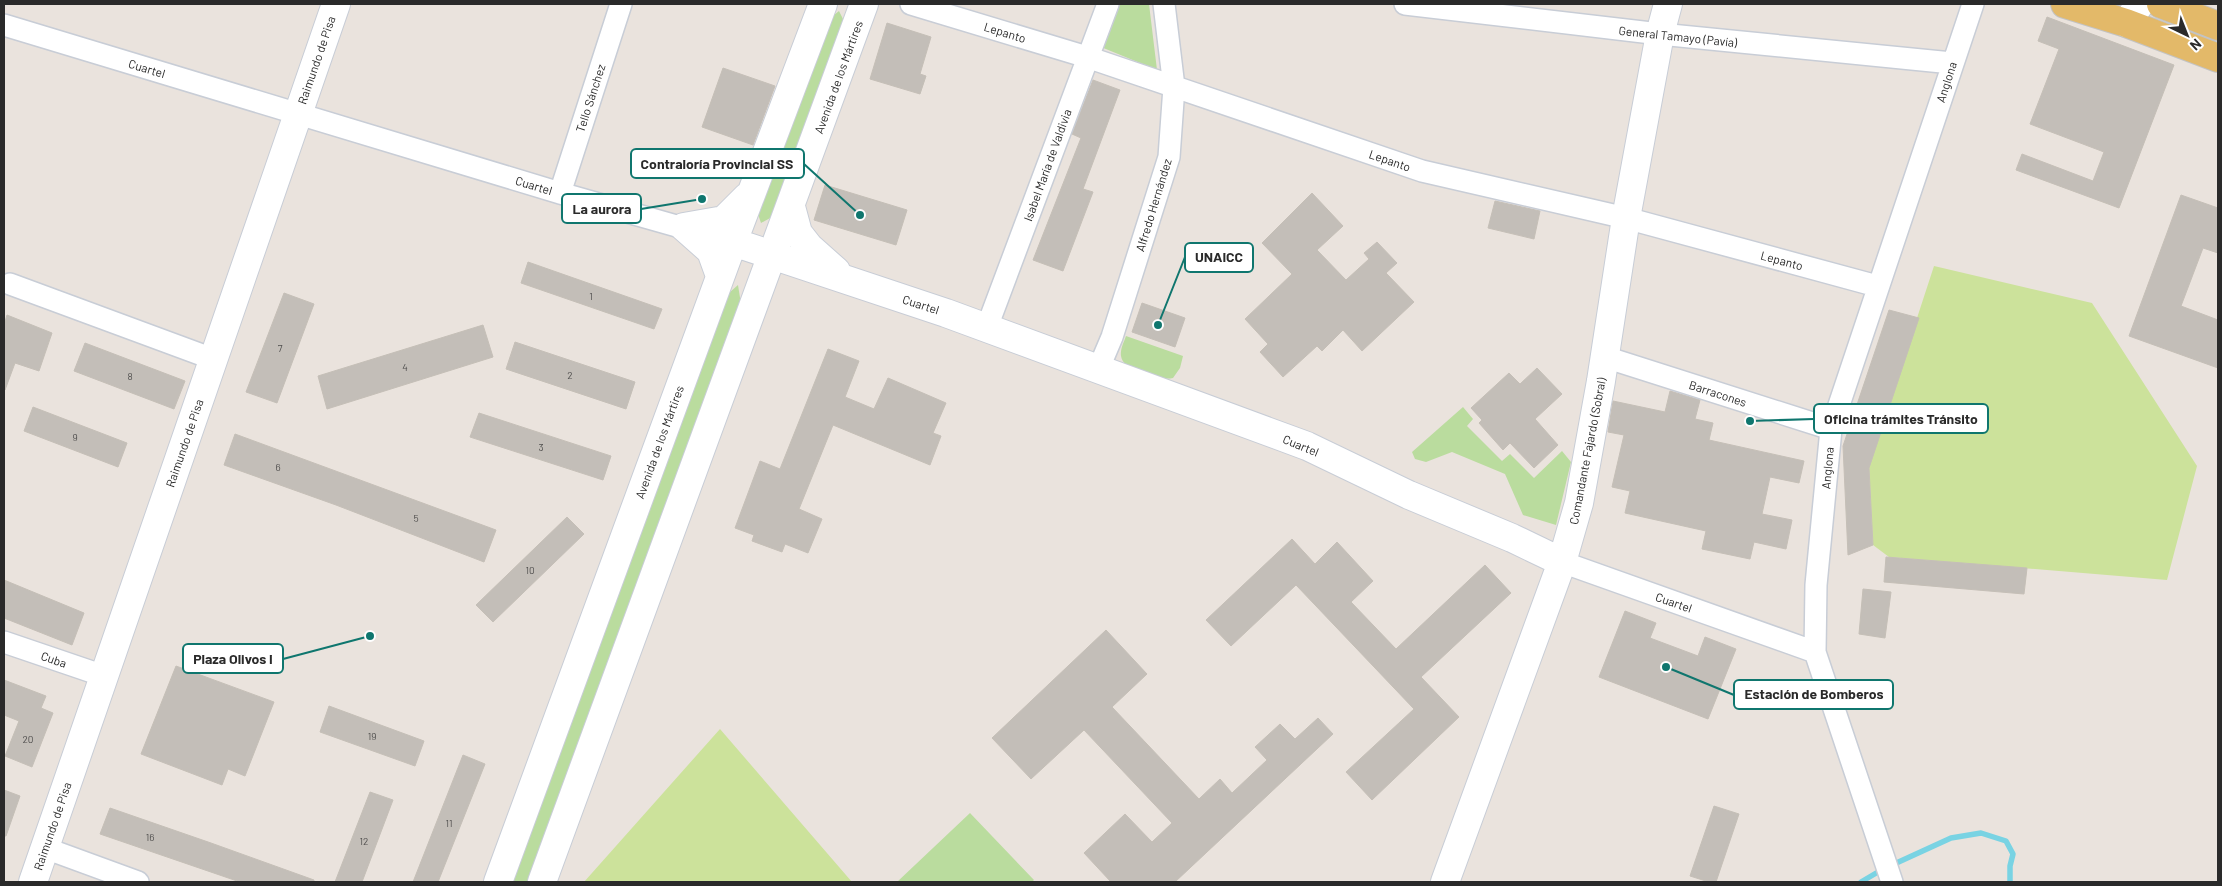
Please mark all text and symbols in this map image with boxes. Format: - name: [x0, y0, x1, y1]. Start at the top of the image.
- north arrow: [2162, 10, 2212, 60]
- street label: Raimundo de Pisa: [294, 14, 338, 106]
- street label: Avenida de los Mártires: [811, 18, 865, 135]
- street label: Lepanto: [982, 19, 1028, 45]
- street label: General Tamayo (Pavía): [1618, 23, 1739, 49]
- text: N: [2187, 35, 2205, 54]
- street label: Cuartel: [127, 56, 167, 80]
- street label: Anglona: [1933, 60, 1959, 104]
- street label: Tello Sánchez: [572, 62, 608, 134]
- street label: Isabel María de Valdivia: [1020, 107, 1074, 223]
- street label: Lepanto: [1367, 146, 1413, 174]
- callout: Contraloría Provincial SS: [631, 149, 804, 178]
- text: Contraloría Provincial SS: [641, 155, 793, 172]
- street label: Alfredo Hernández: [1132, 157, 1174, 253]
- street label: Cuartel: [514, 173, 554, 197]
- callout: La aurora: [562, 194, 641, 223]
- text: La aurora: [573, 200, 631, 217]
- callout: UNAICC: [1185, 243, 1253, 272]
- text: UNAICC: [1195, 248, 1243, 265]
- street label: Lepanto: [1759, 248, 1805, 272]
- house number: 1: [589, 290, 593, 302]
- street label: Cuartel: [901, 292, 941, 316]
- house number: 7: [278, 342, 283, 354]
- house number: 4: [402, 361, 408, 373]
- house number: 2: [567, 369, 573, 381]
- house number: 8: [127, 370, 133, 382]
- street label: Comandante Fajardo (Sobral): [1566, 375, 1608, 526]
- street label: Barracones: [1687, 377, 1749, 409]
- street label: Avenida de los Mártires: [632, 383, 686, 500]
- street label: Raimundo de Pisa: [162, 397, 206, 489]
- callout: Oficina trámites Tránsito: [1814, 404, 1988, 433]
- text: Oficina trámites Tránsito: [1824, 410, 1978, 427]
- house number: 9: [72, 431, 78, 443]
- street label: Cuartel: [1281, 431, 1321, 459]
- house number: 3: [538, 441, 544, 453]
- street label: Anglona: [1818, 446, 1836, 490]
- house number: 6: [275, 461, 281, 473]
- house number: 5: [413, 512, 419, 524]
- house number: 10: [525, 564, 535, 576]
- street label: Cuartel: [1654, 589, 1694, 615]
- callout: Plaza Olivos I: [183, 644, 283, 673]
- street label: Cuba: [39, 648, 69, 670]
- text: Plaza Olivos I: [193, 650, 273, 667]
- callout: Estación de Bomberos: [1734, 680, 1893, 709]
- text: Estación de Bomberos: [1744, 685, 1884, 702]
- house number: 19: [368, 730, 376, 742]
- house number: 20: [22, 733, 34, 745]
- street label: Raimundo de Pisa: [30, 780, 74, 872]
- house number: 11: [445, 817, 453, 829]
- house number: 16: [146, 831, 154, 843]
- house number: 12: [360, 835, 368, 847]

